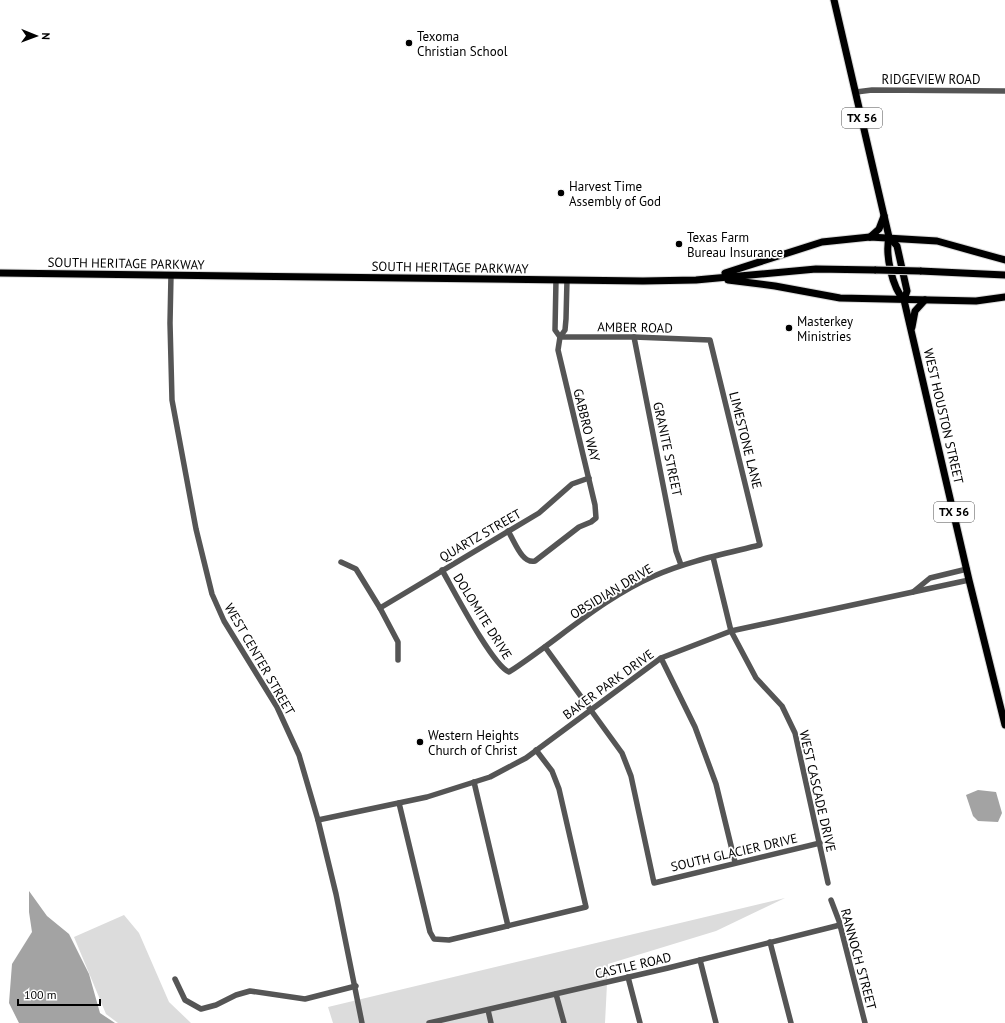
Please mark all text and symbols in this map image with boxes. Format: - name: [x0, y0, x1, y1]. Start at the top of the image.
- north arrow: [16, 16, 56, 56]
- place label: Texoma Christian School: [417, 28, 508, 60]
- text: N: [39, 32, 53, 40]
- marker: Texoma Christian School: [404, 38, 414, 48]
- street label: RIDGEVIEW ROAD: [882, 71, 980, 88]
- road number: TX 56: [842, 108, 882, 128]
- place label: Harvest Time Assembly of God: [569, 178, 661, 210]
- marker: Harvest Time Assembly of God: [556, 188, 566, 198]
- place label: Texas Farm Bureau Insurance: [687, 229, 783, 261]
- marker: Texas Farm Bureau Insurance: [674, 239, 684, 249]
- street label: SOUTH HERITAGE PARKWAY: [47, 254, 205, 273]
- street label: SOUTH HERITAGE PARKWAY: [371, 258, 529, 277]
- place label: Masterkey Ministries: [797, 313, 853, 345]
- street label: AMBER ROAD: [597, 318, 673, 337]
- marker: Masterkey Ministries: [784, 323, 794, 333]
- street label: WEST HOUSTON STREET: [920, 347, 967, 486]
- street label: GABBRO WAY: [569, 387, 604, 464]
- street label: LIMESTONE LANE: [725, 390, 766, 490]
- street label: GRANITE STREET: [649, 400, 686, 498]
- road number: TX 56: [934, 502, 974, 522]
- street label: QUARTZ STREET: [436, 505, 524, 566]
- street label: OBSIDIAN DRIVE: [567, 560, 656, 623]
- street label: DOLOMITE DRIVE: [449, 570, 516, 662]
- street label: WEST CENTER STREET: [221, 600, 299, 718]
- street label: BAKER PARK DRIVE: [559, 646, 657, 723]
- place label: Western Heights Church of Christ: [428, 727, 519, 759]
- street label: WEST CASCADE DRIVE: [795, 729, 840, 854]
- marker: Western Heights Church of Christ: [415, 737, 425, 747]
- street label: SOUTH GLACIER DRIVE: [669, 830, 799, 875]
- street label: RANNOCH STREET: [837, 907, 880, 1012]
- street label: CASTLE ROAD: [593, 948, 673, 983]
- scale bar: [18, 981, 100, 1007]
- text: 100 m: [24, 987, 57, 1002]

